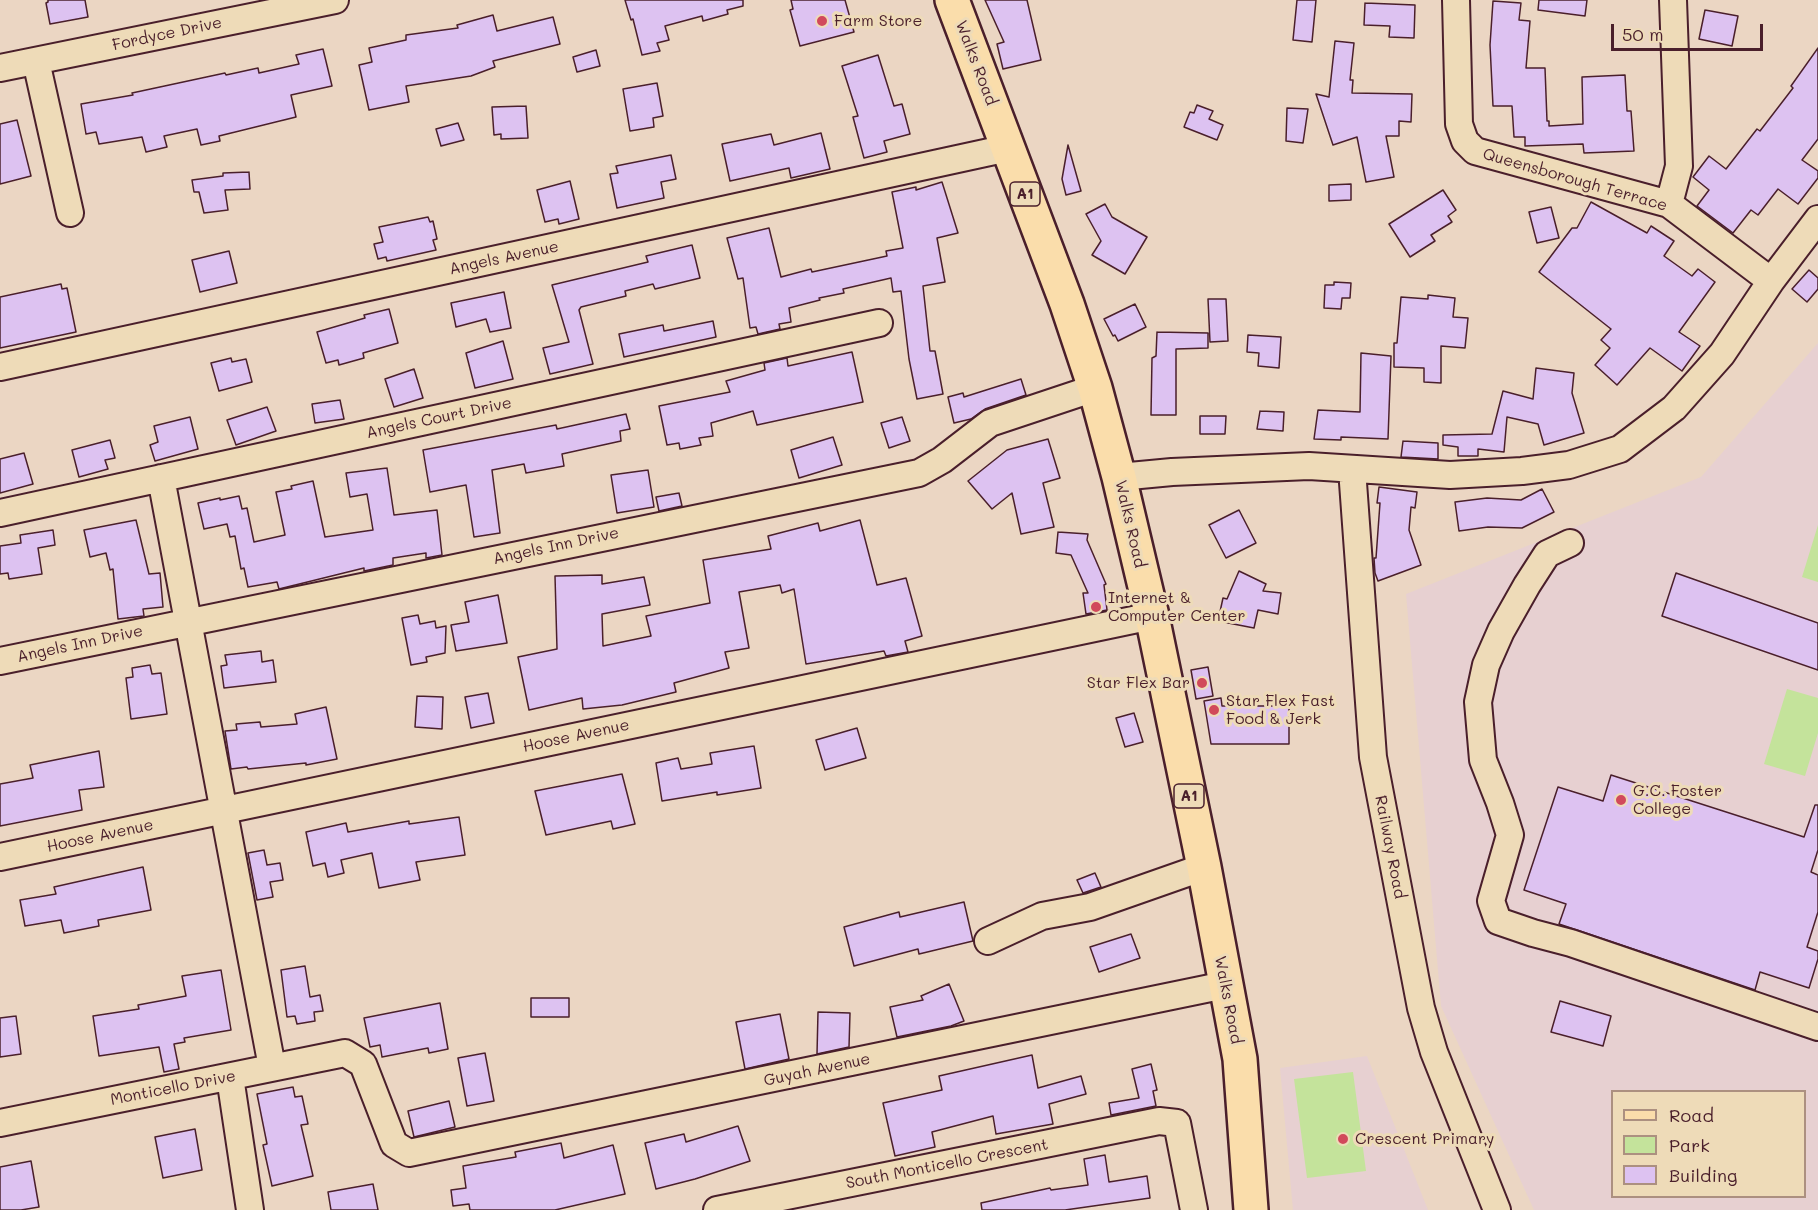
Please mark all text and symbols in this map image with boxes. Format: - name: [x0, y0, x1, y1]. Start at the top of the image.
- place label: Farm Store: [834, 11, 922, 31]
- scale bar: [1614, 12, 1766, 50]
- street label: Fordyce Drive: [110, 13, 224, 55]
- marker: Farm Store: [815, 14, 829, 28]
- street label: Walks Road: [951, 18, 1001, 108]
- text: 50 m: [1622, 22, 1664, 46]
- street label: Queensborough Terrace: [1480, 144, 1670, 216]
- road number: A1: [1010, 182, 1040, 206]
- street label: Angels Avenue: [448, 237, 560, 279]
- street label: Angels Court Drive: [365, 393, 513, 443]
- street label: Walks Road: [1111, 478, 1149, 570]
- street label: Angels Inn Drive: [491, 523, 621, 569]
- place label: Internet & Computer Center: [1108, 588, 1246, 626]
- marker: Internet & Computer Center: [1089, 600, 1103, 614]
- street label: Angels Inn Drive: [15, 621, 145, 667]
- place label: Star Flex Bar: [1087, 673, 1190, 693]
- marker: Star Flex Bar: [1195, 676, 1209, 690]
- place label: Star Flex Fast Food & Jerk: [1226, 691, 1335, 729]
- marker: Star Flex Fast Food & Jerk: [1207, 703, 1221, 717]
- street label: Hoose Avenue: [521, 715, 631, 757]
- place label: G.C. Foster College: [1633, 781, 1722, 819]
- road number: A1: [1174, 784, 1204, 808]
- marker: G.C. Foster College: [1614, 793, 1628, 807]
- street label: Railway Road: [1371, 794, 1409, 900]
- street label: Hoose Avenue: [45, 815, 155, 857]
- street label: Walks Road: [1210, 954, 1246, 1046]
- street label: Guyah Avenue: [762, 1049, 872, 1091]
- street label: Monticello Drive: [109, 1066, 237, 1110]
- legend: [1611, 1090, 1806, 1198]
- text: Road: [1669, 1103, 1714, 1127]
- place label: Crescent Primary: [1355, 1129, 1494, 1149]
- marker: Crescent Primary: [1336, 1132, 1350, 1146]
- text: Park: [1669, 1133, 1710, 1157]
- street label: South Monticello Crescent: [844, 1135, 1050, 1193]
- text: Building: [1669, 1163, 1737, 1187]

